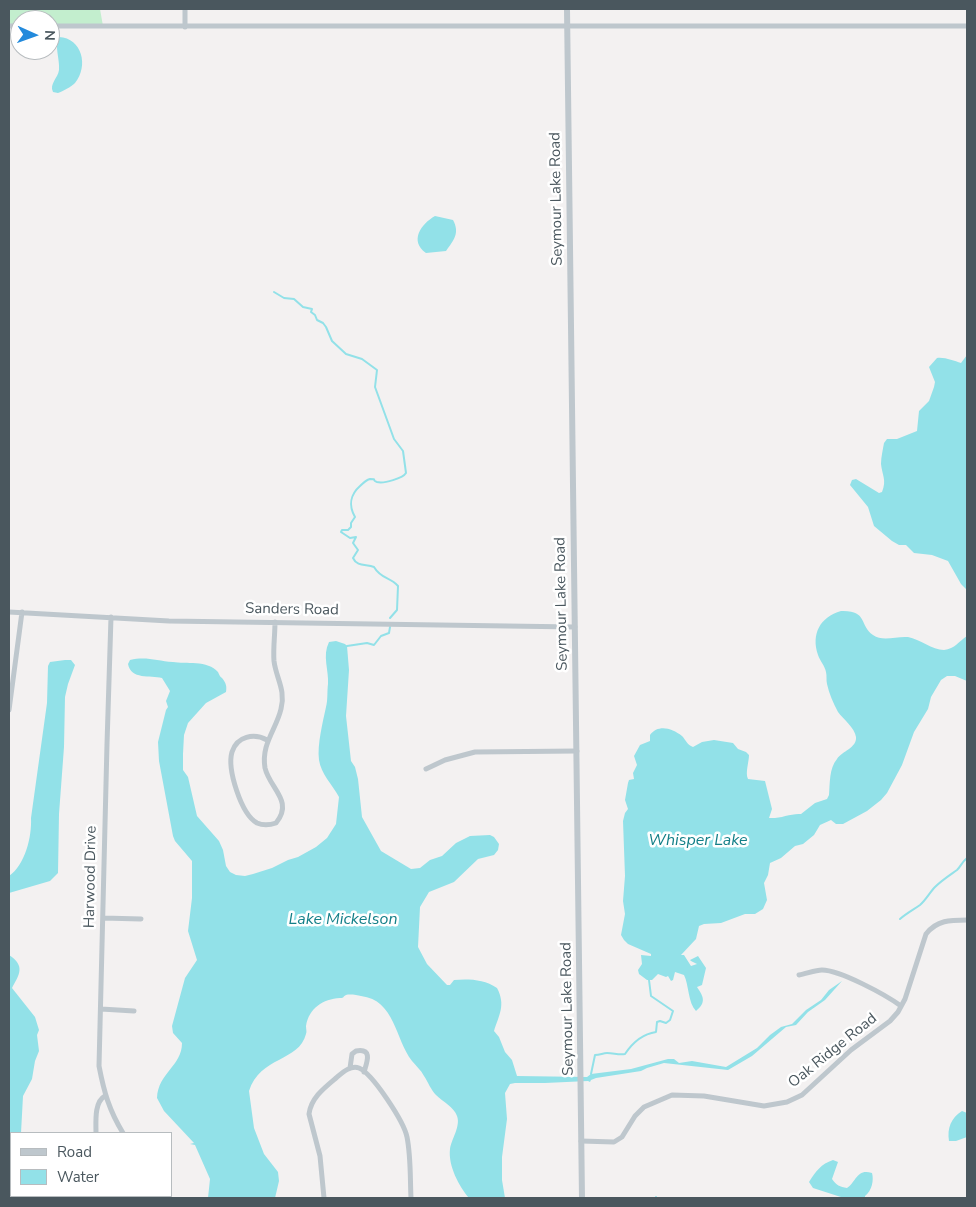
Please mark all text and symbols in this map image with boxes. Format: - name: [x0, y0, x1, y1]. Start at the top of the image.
- north arrow: [10, 10, 60, 60]
- text: N: [40, 30, 59, 41]
- street label: Seymour Lake Road: [547, 132, 567, 266]
- street label: Seymour Lake Road: [552, 537, 572, 671]
- street label: Sanders Road: [245, 600, 339, 620]
- street label: Harwood Drive: [81, 826, 101, 928]
- water label: Whisper Lake: [648, 831, 748, 851]
- water label: Lake Mickelson: [288, 910, 398, 930]
- street label: Seymour Lake Road: [558, 942, 578, 1076]
- street label: Oak Ridge Road: [785, 1010, 881, 1092]
- legend: [10, 1132, 172, 1197]
- text: Road: [57, 1142, 92, 1162]
- text: Water: [57, 1167, 99, 1187]

